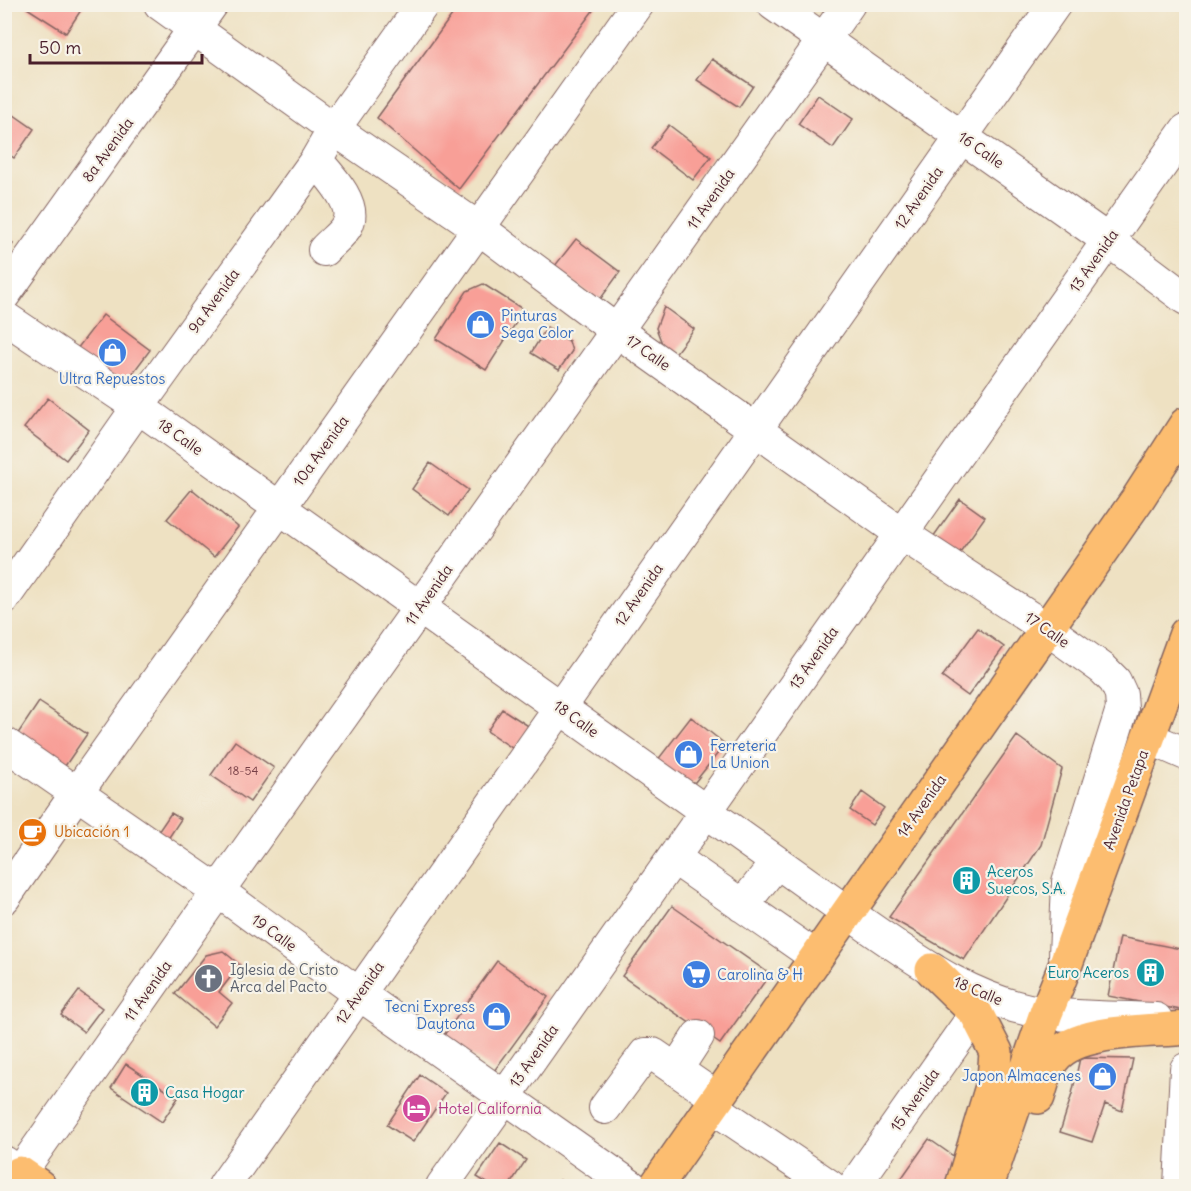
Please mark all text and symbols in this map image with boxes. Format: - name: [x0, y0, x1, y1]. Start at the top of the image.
- scale bar: [30, 27, 202, 65]
- text: 50 m: [39, 36, 81, 59]
- street label: 8a Avenida: [78, 113, 138, 186]
- street label: 16 Calle: [955, 127, 1008, 172]
- street label: 12 Avenida: [890, 162, 947, 233]
- street label: 11 Avenida: [683, 164, 739, 233]
- street label: 13 Avenida: [1065, 225, 1122, 296]
- street label: 9a Avenida: [184, 264, 244, 337]
- place label: Pinturas Sega Color: [501, 306, 574, 342]
- shop icon: Pinturas Sega Color: [464, 309, 496, 341]
- street label: 17 Calle: [622, 330, 674, 375]
- shop icon: Ultra Repuestos: [96, 336, 128, 368]
- place label: Ultra Repuestos: [59, 369, 165, 388]
- street label: 10a Avenida: [289, 411, 353, 490]
- street label: 18 Calle: [154, 414, 207, 459]
- street label: 12 Avenida: [610, 559, 667, 630]
- street label: 11 Avenida: [401, 560, 457, 629]
- street label: 17 Calle: [1021, 607, 1073, 652]
- street label: 13 Avenida: [785, 622, 842, 693]
- street label: 18 Calle: [550, 696, 603, 741]
- place label: Ferreteria La Union: [710, 736, 777, 772]
- shop icon: Ferreteria La Union: [673, 739, 705, 771]
- street label: Avenida Petapa: [1099, 747, 1153, 852]
- house number: 18-54: [228, 763, 258, 778]
- street label: 14 Avenida: [893, 770, 950, 841]
- cafe icon: Ubicación 1: [17, 816, 49, 848]
- place label: Ubicación 1: [54, 822, 129, 841]
- place label: Aceros Suecos, S.A.: [987, 862, 1066, 898]
- building icon: Aceros Suecos, S.A.: [950, 865, 982, 897]
- street label: 19 Calle: [248, 910, 301, 955]
- street label: 11 Avenida: [120, 956, 176, 1025]
- street label: 12 Avenida: [331, 957, 388, 1028]
- building icon: Euro Aceros: [1134, 957, 1166, 989]
- supermarket icon: Carolina & H: [680, 959, 712, 991]
- place label: Iglesia de Cristo Arca del Pacto: [230, 960, 338, 996]
- church icon: Iglesia de Cristo Arca del Pacto: [193, 963, 225, 995]
- place label: Euro Aceros: [1047, 963, 1129, 982]
- place label: Carolina & H: [717, 965, 803, 984]
- street label: 18 Calle: [951, 972, 1006, 1009]
- place label: Tecni Express Daytona: [385, 997, 475, 1033]
- shop icon: Tecni Express Daytona: [480, 1000, 512, 1032]
- street label: 13 Avenida: [505, 1020, 562, 1091]
- shop icon: Japon Almacenes: [1086, 1060, 1118, 1092]
- street label: 15 Avenida: [886, 1064, 943, 1135]
- place label: Japon Almacenes: [962, 1066, 1081, 1085]
- building icon: Casa Hogar: [128, 1077, 160, 1109]
- place label: Casa Hogar: [165, 1083, 245, 1102]
- hotel icon: Hotel California: [401, 1093, 433, 1125]
- place label: Hotel California: [438, 1099, 542, 1118]

